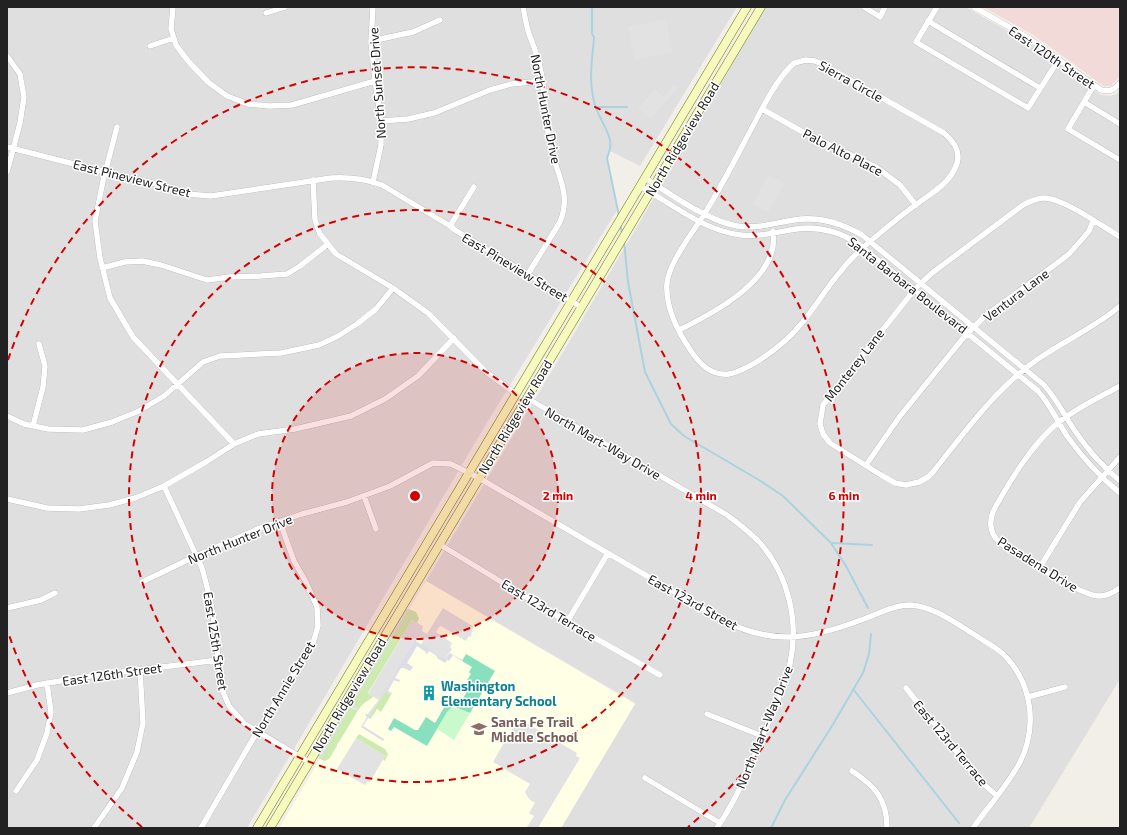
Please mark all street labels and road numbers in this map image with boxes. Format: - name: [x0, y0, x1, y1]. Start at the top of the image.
- street label: East 120th Street: [1006, 22, 1098, 92]
- street label: North Sunset Drive: [365, 27, 389, 139]
- street label: North Hunter Drive: [528, 53, 564, 165]
- street label: Sierra Circle: [816, 57, 886, 105]
- street label: North Ridgeview Road: [642, 79, 722, 199]
- street label: Palo Alto Place: [800, 125, 886, 179]
- street label: East Pineview Street: [71, 156, 193, 200]
- street label: East Pineview Street: [459, 229, 571, 305]
- street label: Santa Barbara Boulevard: [845, 233, 971, 337]
- street label: Ventura Lane: [980, 265, 1052, 325]
- street label: Monterey Lane: [821, 325, 887, 405]
- street label: North Ridgeview Road: [475, 357, 555, 477]
- street label: North Mart-Way Drive: [542, 403, 664, 483]
- street label: North Hunter Drive: [185, 511, 295, 567]
- street label: Pasadena Drive: [995, 533, 1081, 595]
- street label: East 123rd Street: [645, 571, 741, 633]
- street label: East 123rd Terrace: [499, 575, 599, 645]
- street label: East 125th Street: [200, 590, 232, 692]
- street label: North Ridgeview Road: [309, 635, 389, 755]
- street label: North Annie Street: [248, 638, 318, 740]
- street label: East 126th Street: [61, 659, 163, 689]
- street label: North Mart-Way Drive: [732, 663, 796, 791]
- street label: East 123rd Terrace: [910, 697, 992, 789]

